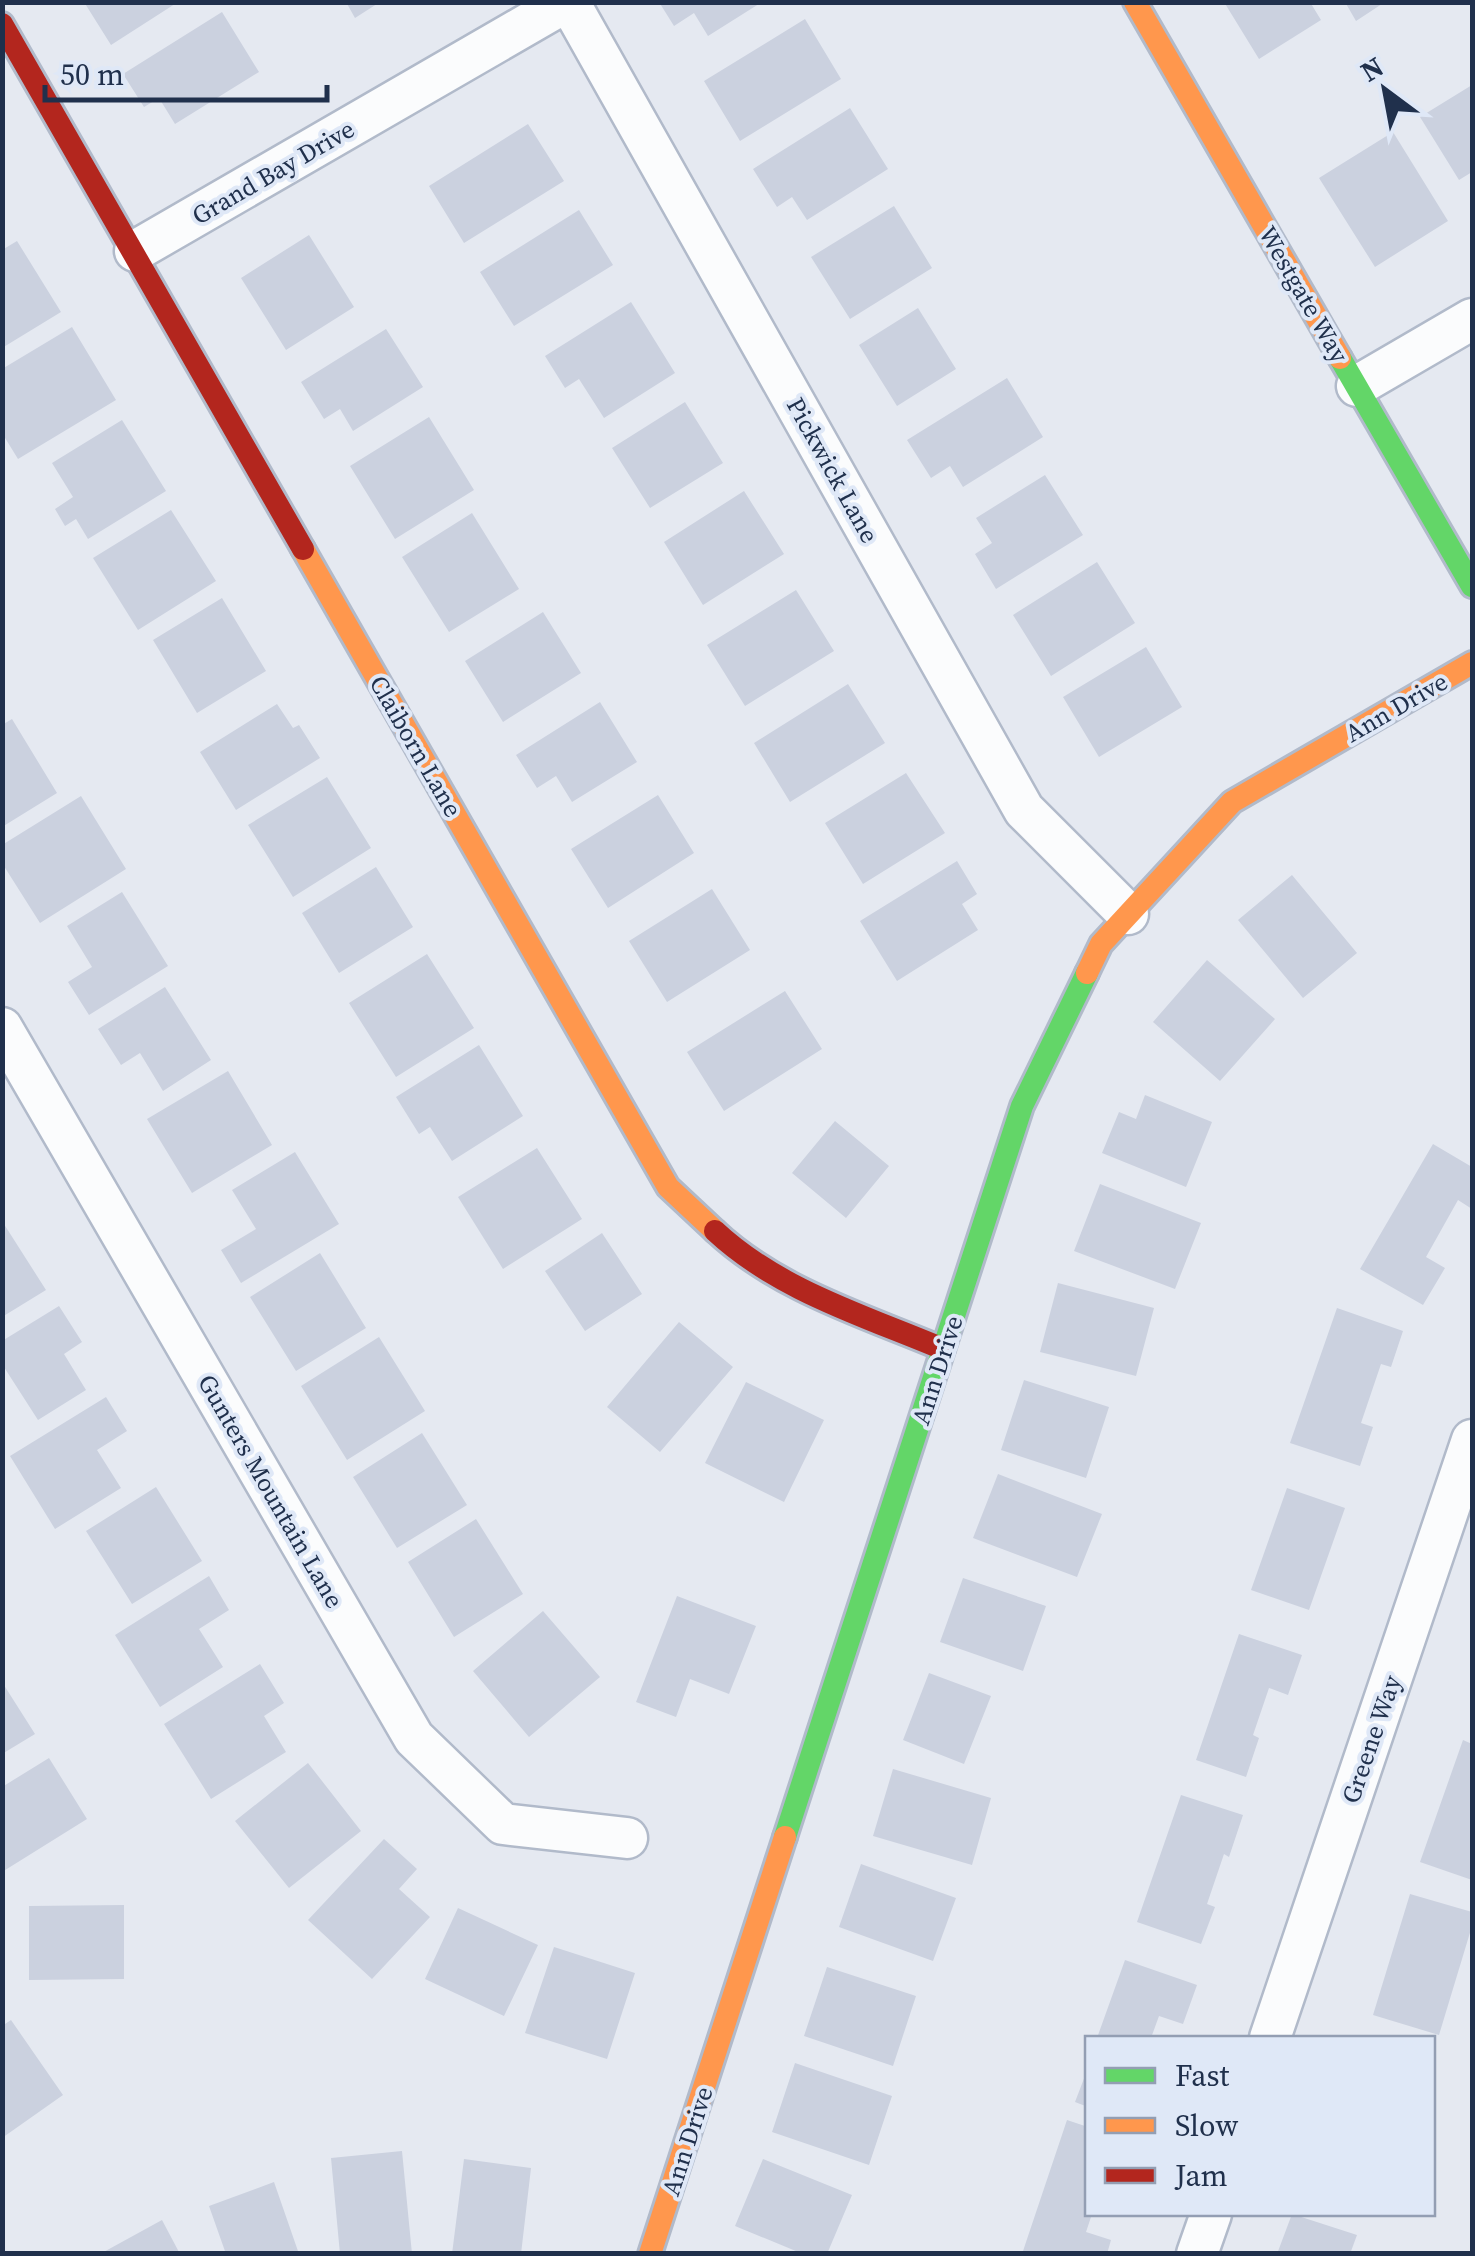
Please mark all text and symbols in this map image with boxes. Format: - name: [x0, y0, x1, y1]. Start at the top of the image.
- scale bar: [45, 40, 328, 102]
- north arrow: [1335, 40, 1435, 140]
- text: N: [1353, 47, 1390, 90]
- text: 50 m: [60, 54, 124, 95]
- street label: Grand Bay Drive: [186, 112, 360, 232]
- street label: Westgate Way: [1251, 219, 1357, 369]
- street label: Pickwick Lane: [779, 391, 887, 549]
- street label: Ann Drive: [1339, 664, 1453, 750]
- street label: Claiborn Lane: [362, 669, 470, 823]
- street label: Ann Drive: [903, 1311, 971, 1429]
- street label: Gunters Mountain Lane: [190, 1368, 352, 1614]
- street label: Greene Way: [1333, 1670, 1409, 1808]
- legend: [1085, 2036, 1435, 2216]
- text: Fast: [1175, 2055, 1229, 2096]
- street label: Ann Drive: [653, 2082, 721, 2200]
- text: Slow: [1175, 2105, 1238, 2146]
- text: Jam: [1174, 2155, 1228, 2196]

